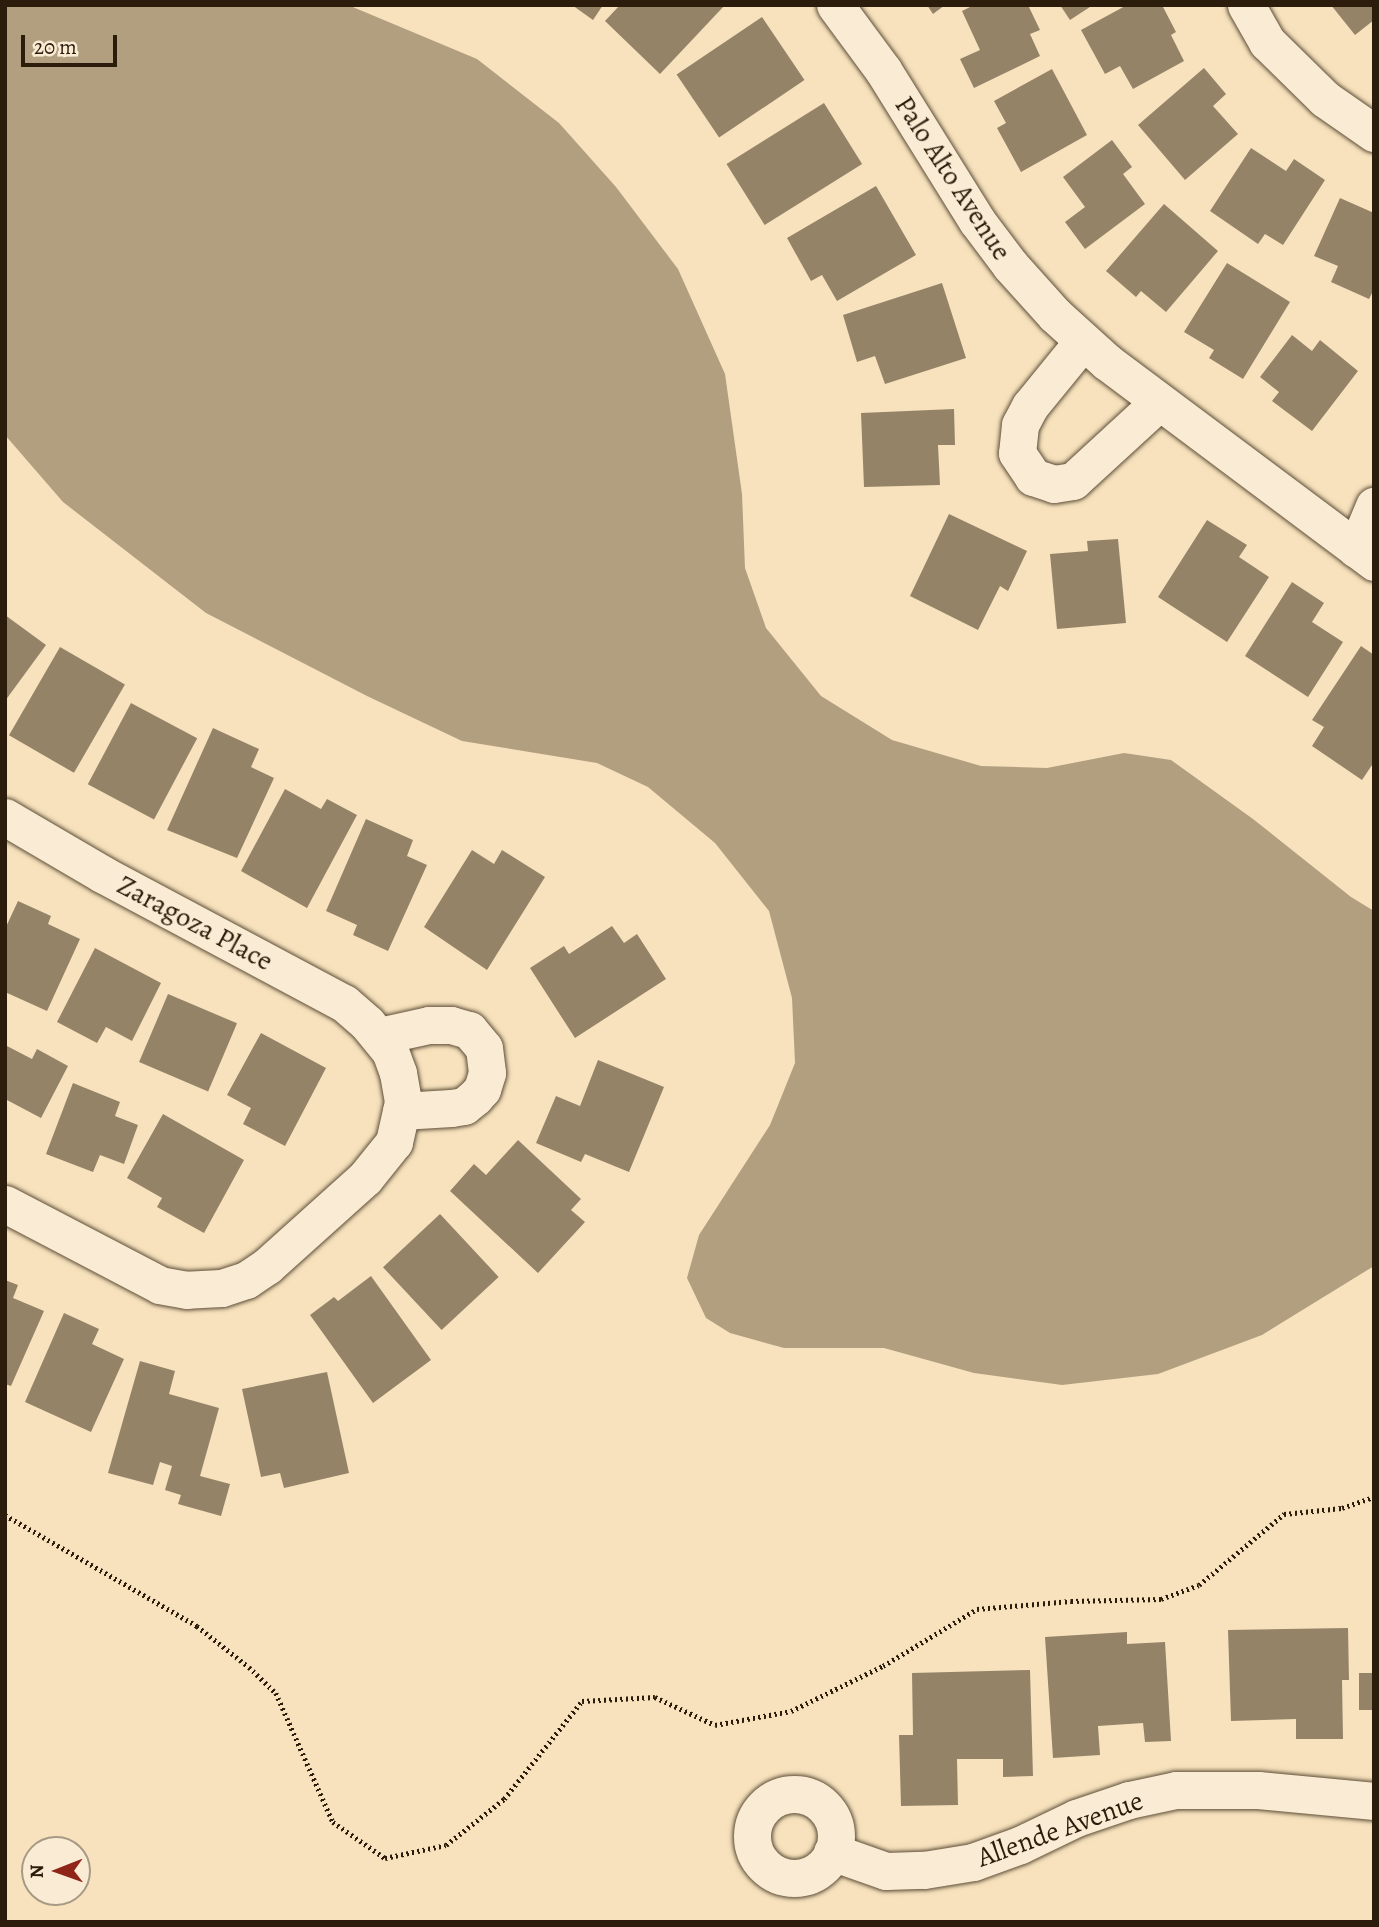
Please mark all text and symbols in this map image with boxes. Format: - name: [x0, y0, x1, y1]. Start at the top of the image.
- scale bar: [24, 21, 121, 65]
- text: 20 m: [34, 33, 77, 61]
- street label: Palo Alto Avenue: [887, 90, 1019, 266]
- street label: Zaragoza Place: [112, 868, 278, 978]
- street label: Allende Avenue: [973, 1783, 1147, 1875]
- north arrow: [21, 1836, 91, 1906]
- text: N: [24, 1864, 50, 1878]

